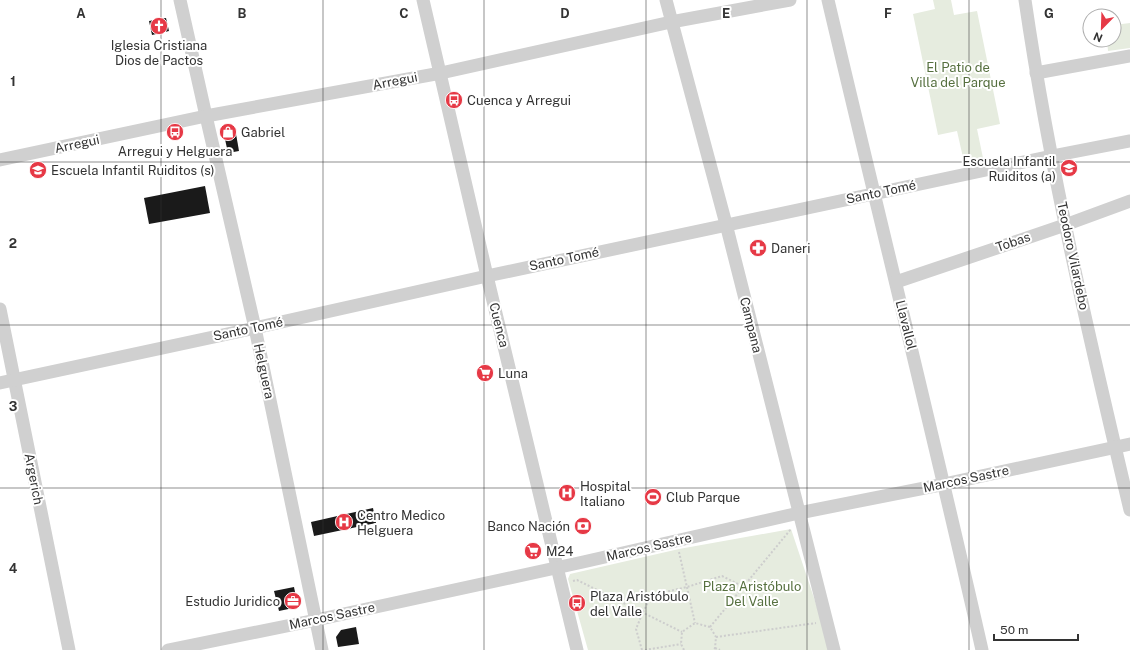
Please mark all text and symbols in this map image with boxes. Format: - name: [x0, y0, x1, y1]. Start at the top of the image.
- text: A: [76, 6, 86, 21]
- text: B: [238, 6, 247, 21]
- text: C: [399, 6, 409, 21]
- text: D: [560, 6, 570, 21]
- text: E: [722, 6, 730, 21]
- text: F: [884, 6, 892, 21]
- text: G: [1044, 6, 1054, 21]
- north arrow: [1082, 8, 1122, 48]
- church icon: Iglesia Cristiana Dios de Pactos: [149, 16, 169, 36]
- text: N: [1092, 30, 1104, 44]
- place label: Iglesia Cristiana Dios de Pactos: [111, 38, 207, 68]
- park label: El Patio de Villa del Parque: [910, 60, 1006, 90]
- street label: Arregui: [371, 69, 419, 93]
- text: 1: [10, 74, 16, 89]
- bus stop icon: Cuenca y Arregui: [444, 90, 464, 110]
- place label: Cuenca y Arregui: [467, 93, 571, 108]
- bus stop icon: Arregui y Helguera: [165, 122, 185, 142]
- shop icon: Gabriel: [218, 122, 238, 142]
- place label: Gabriel: [241, 125, 285, 140]
- street label: Arregui: [53, 132, 101, 156]
- place label: Arregui y Helguera: [118, 144, 232, 159]
- place label: Escuela Infantil Ruiditos (a): [962, 154, 1056, 184]
- school or university icon: Escuela Infantil Ruiditos (a): [1059, 158, 1079, 178]
- school or university icon: Escuela Infantil Ruiditos (s): [28, 160, 48, 180]
- place label: Escuela Infantil Ruiditos (s): [51, 163, 215, 178]
- street label: Santo Tomé: [845, 177, 917, 207]
- street label: Teodoro Vilardebo: [1054, 201, 1092, 311]
- street label: Tobas: [994, 229, 1032, 255]
- text: 2: [9, 236, 17, 251]
- pharmacy icon: Daneri: [748, 238, 768, 258]
- place label: Daneri: [771, 241, 810, 256]
- street label: Santo Tomé: [528, 244, 600, 274]
- street label: Campana: [737, 296, 765, 354]
- street label: Llavallol: [893, 299, 919, 351]
- street label: Cuenca: [486, 301, 512, 349]
- street label: Santo Tomé: [212, 314, 284, 344]
- street label: Helguera: [251, 342, 277, 400]
- supermarket icon: Luna: [475, 363, 495, 383]
- place label: Luna: [498, 366, 528, 381]
- text: 3: [9, 399, 18, 414]
- street label: Argerich: [22, 452, 46, 506]
- street label: Marcos Sastre: [922, 463, 1010, 495]
- place label: Hospital Italiano: [580, 479, 631, 509]
- hospital icon: Hospital Italiano: [557, 483, 577, 503]
- sports icon: Club Parque: [643, 487, 663, 507]
- place label: Club Parque: [666, 490, 740, 505]
- place label: Centro Medico Helguera: [357, 508, 445, 538]
- hospital icon: Centro Medico Helguera: [334, 512, 354, 532]
- bank icon: Banco Nación: [573, 516, 593, 536]
- place label: Banco Nación: [487, 519, 570, 534]
- street label: Marcos Sastre: [605, 530, 693, 564]
- supermarket icon: M24: [523, 541, 543, 561]
- place label: M24: [546, 544, 573, 559]
- text: 4: [9, 561, 18, 576]
- park label: Plaza Aristóbulo Del Valle: [703, 579, 801, 609]
- place label: Plaza Aristóbulo del Valle: [590, 589, 689, 619]
- office icon: Estudio Juridico: [283, 591, 303, 611]
- bus stop icon: Plaza Aristóbulo del Valle: [567, 593, 587, 613]
- place label: Estudio Juridico: [185, 594, 280, 609]
- street label: Marcos Sastre: [288, 600, 376, 632]
- scale bar: [994, 616, 1078, 642]
- text: 50 m: [1000, 623, 1028, 637]

